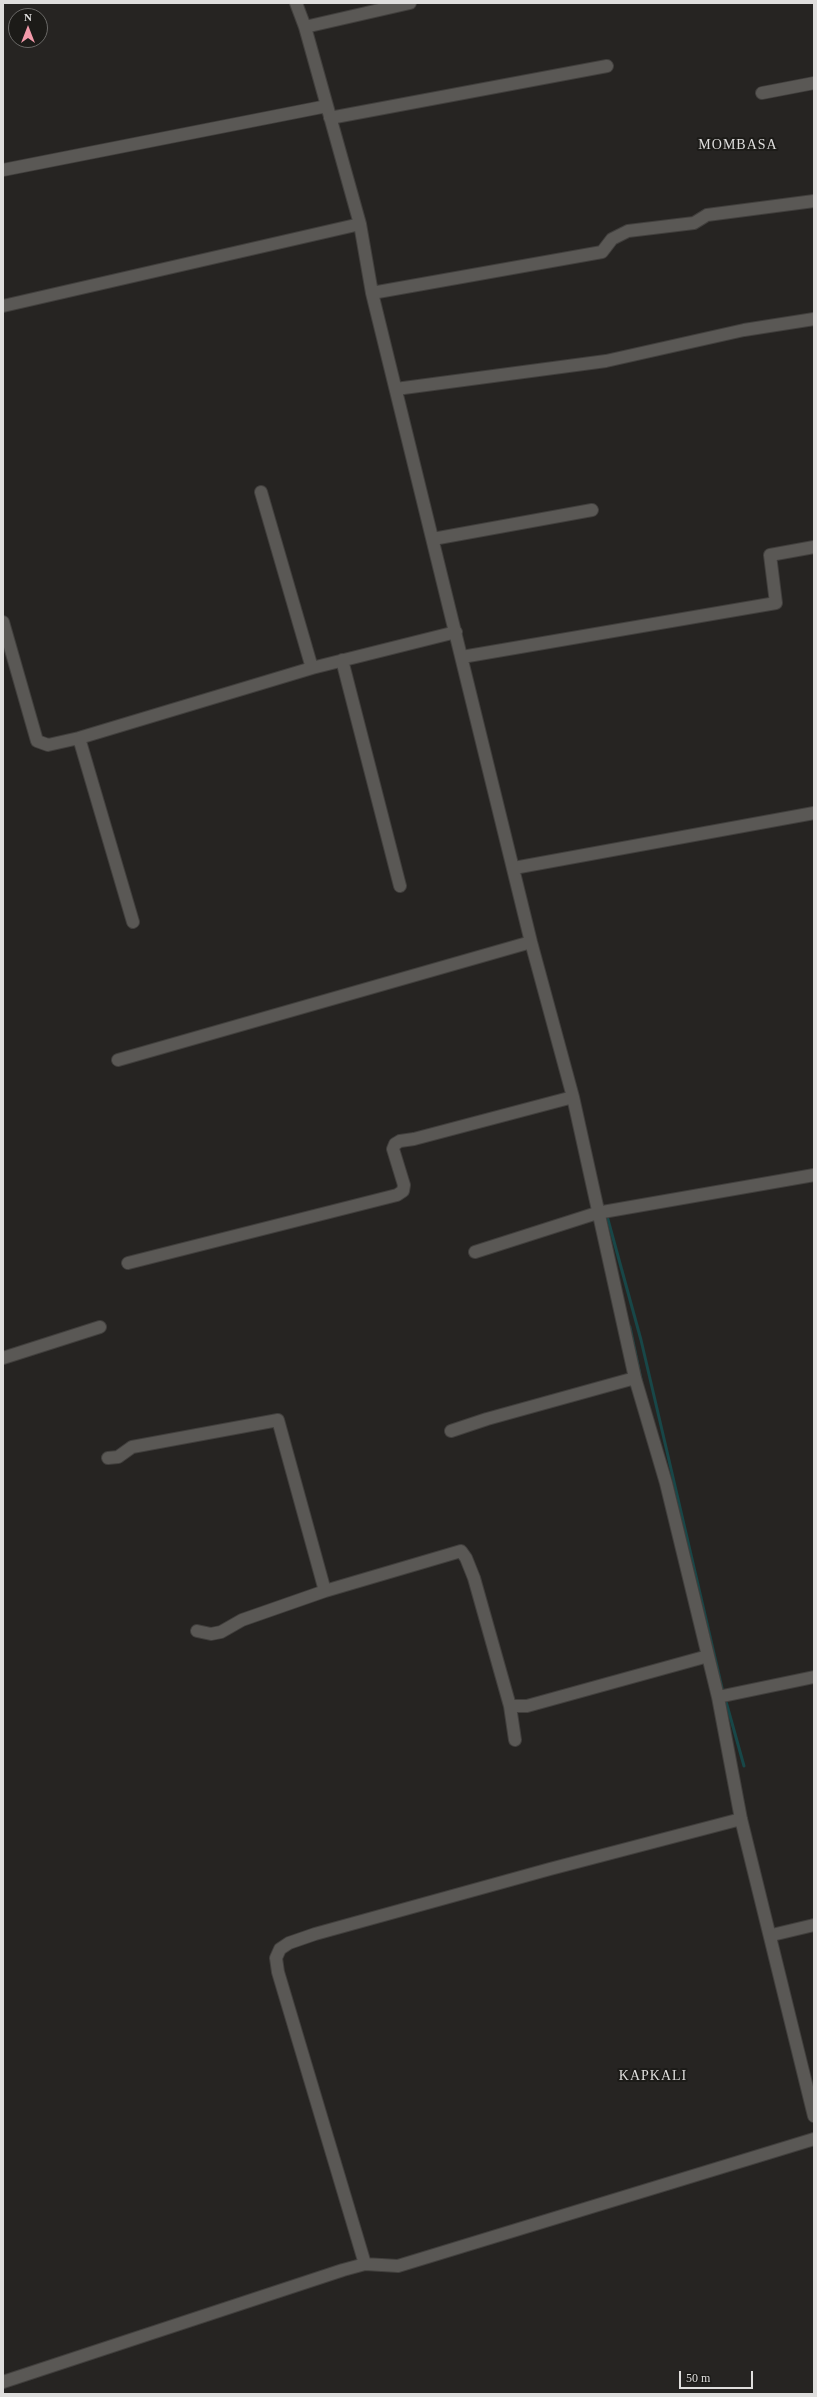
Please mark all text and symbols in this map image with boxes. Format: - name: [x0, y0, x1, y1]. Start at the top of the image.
- north arrow: [8, 8, 48, 48]
- text: N: [24, 11, 32, 23]
- district label: MOMBASA: [698, 137, 778, 153]
- district label: KAPKALI: [619, 2068, 687, 2084]
- scale bar: [681, 2363, 755, 2389]
- text: 50 m: [686, 2371, 710, 2385]

